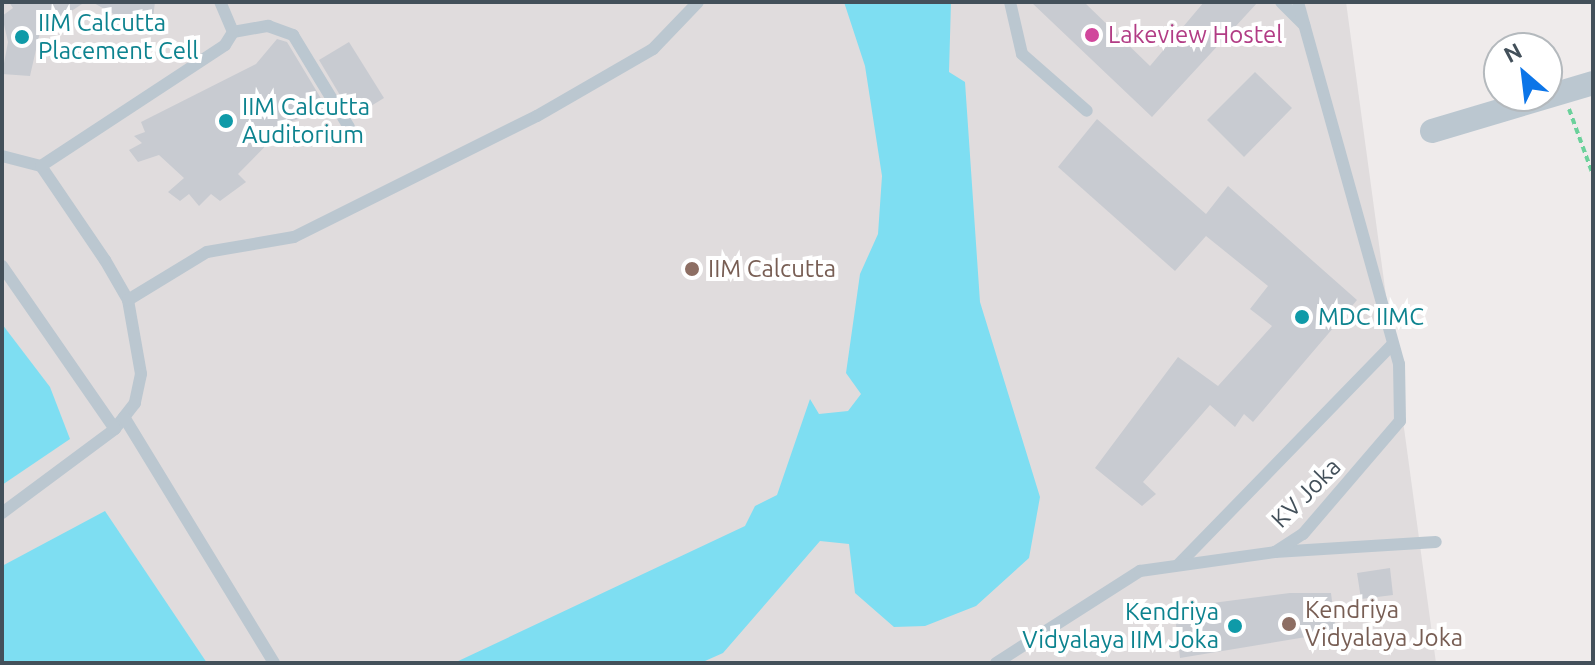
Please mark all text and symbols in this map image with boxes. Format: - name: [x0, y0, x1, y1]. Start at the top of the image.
- place label: IIM Calcutta Placement Cell: [38, 9, 198, 65]
- place label: Lakeview Hostel: [1108, 21, 1283, 49]
- marker: Lakeview Hostel: [1083, 26, 1101, 44]
- marker: IIM Calcutta Placement Cell: [13, 28, 31, 46]
- north arrow: [1483, 32, 1563, 112]
- text: N: [1499, 37, 1526, 67]
- place label: IIM Calcutta Auditorium: [242, 93, 370, 149]
- marker: IIM Calcutta Auditorium: [217, 112, 235, 130]
- place label: IIM Calcutta: [708, 255, 836, 283]
- marker: IIM Calcutta: [683, 260, 701, 278]
- place label: MDC IIMC: [1318, 303, 1424, 331]
- marker: MDC IIMC: [1293, 308, 1311, 326]
- street label: KV Joka: [1265, 452, 1347, 534]
- place label: Kendriya Vidyalaya Joka: [1305, 596, 1463, 652]
- place label: Kendriya Vidyalaya IIM Joka: [1022, 598, 1219, 654]
- marker: Kendriya Vidyalaya Joka: [1280, 615, 1298, 633]
- marker: Kendriya Vidyalaya IIM Joka: [1226, 617, 1244, 635]

